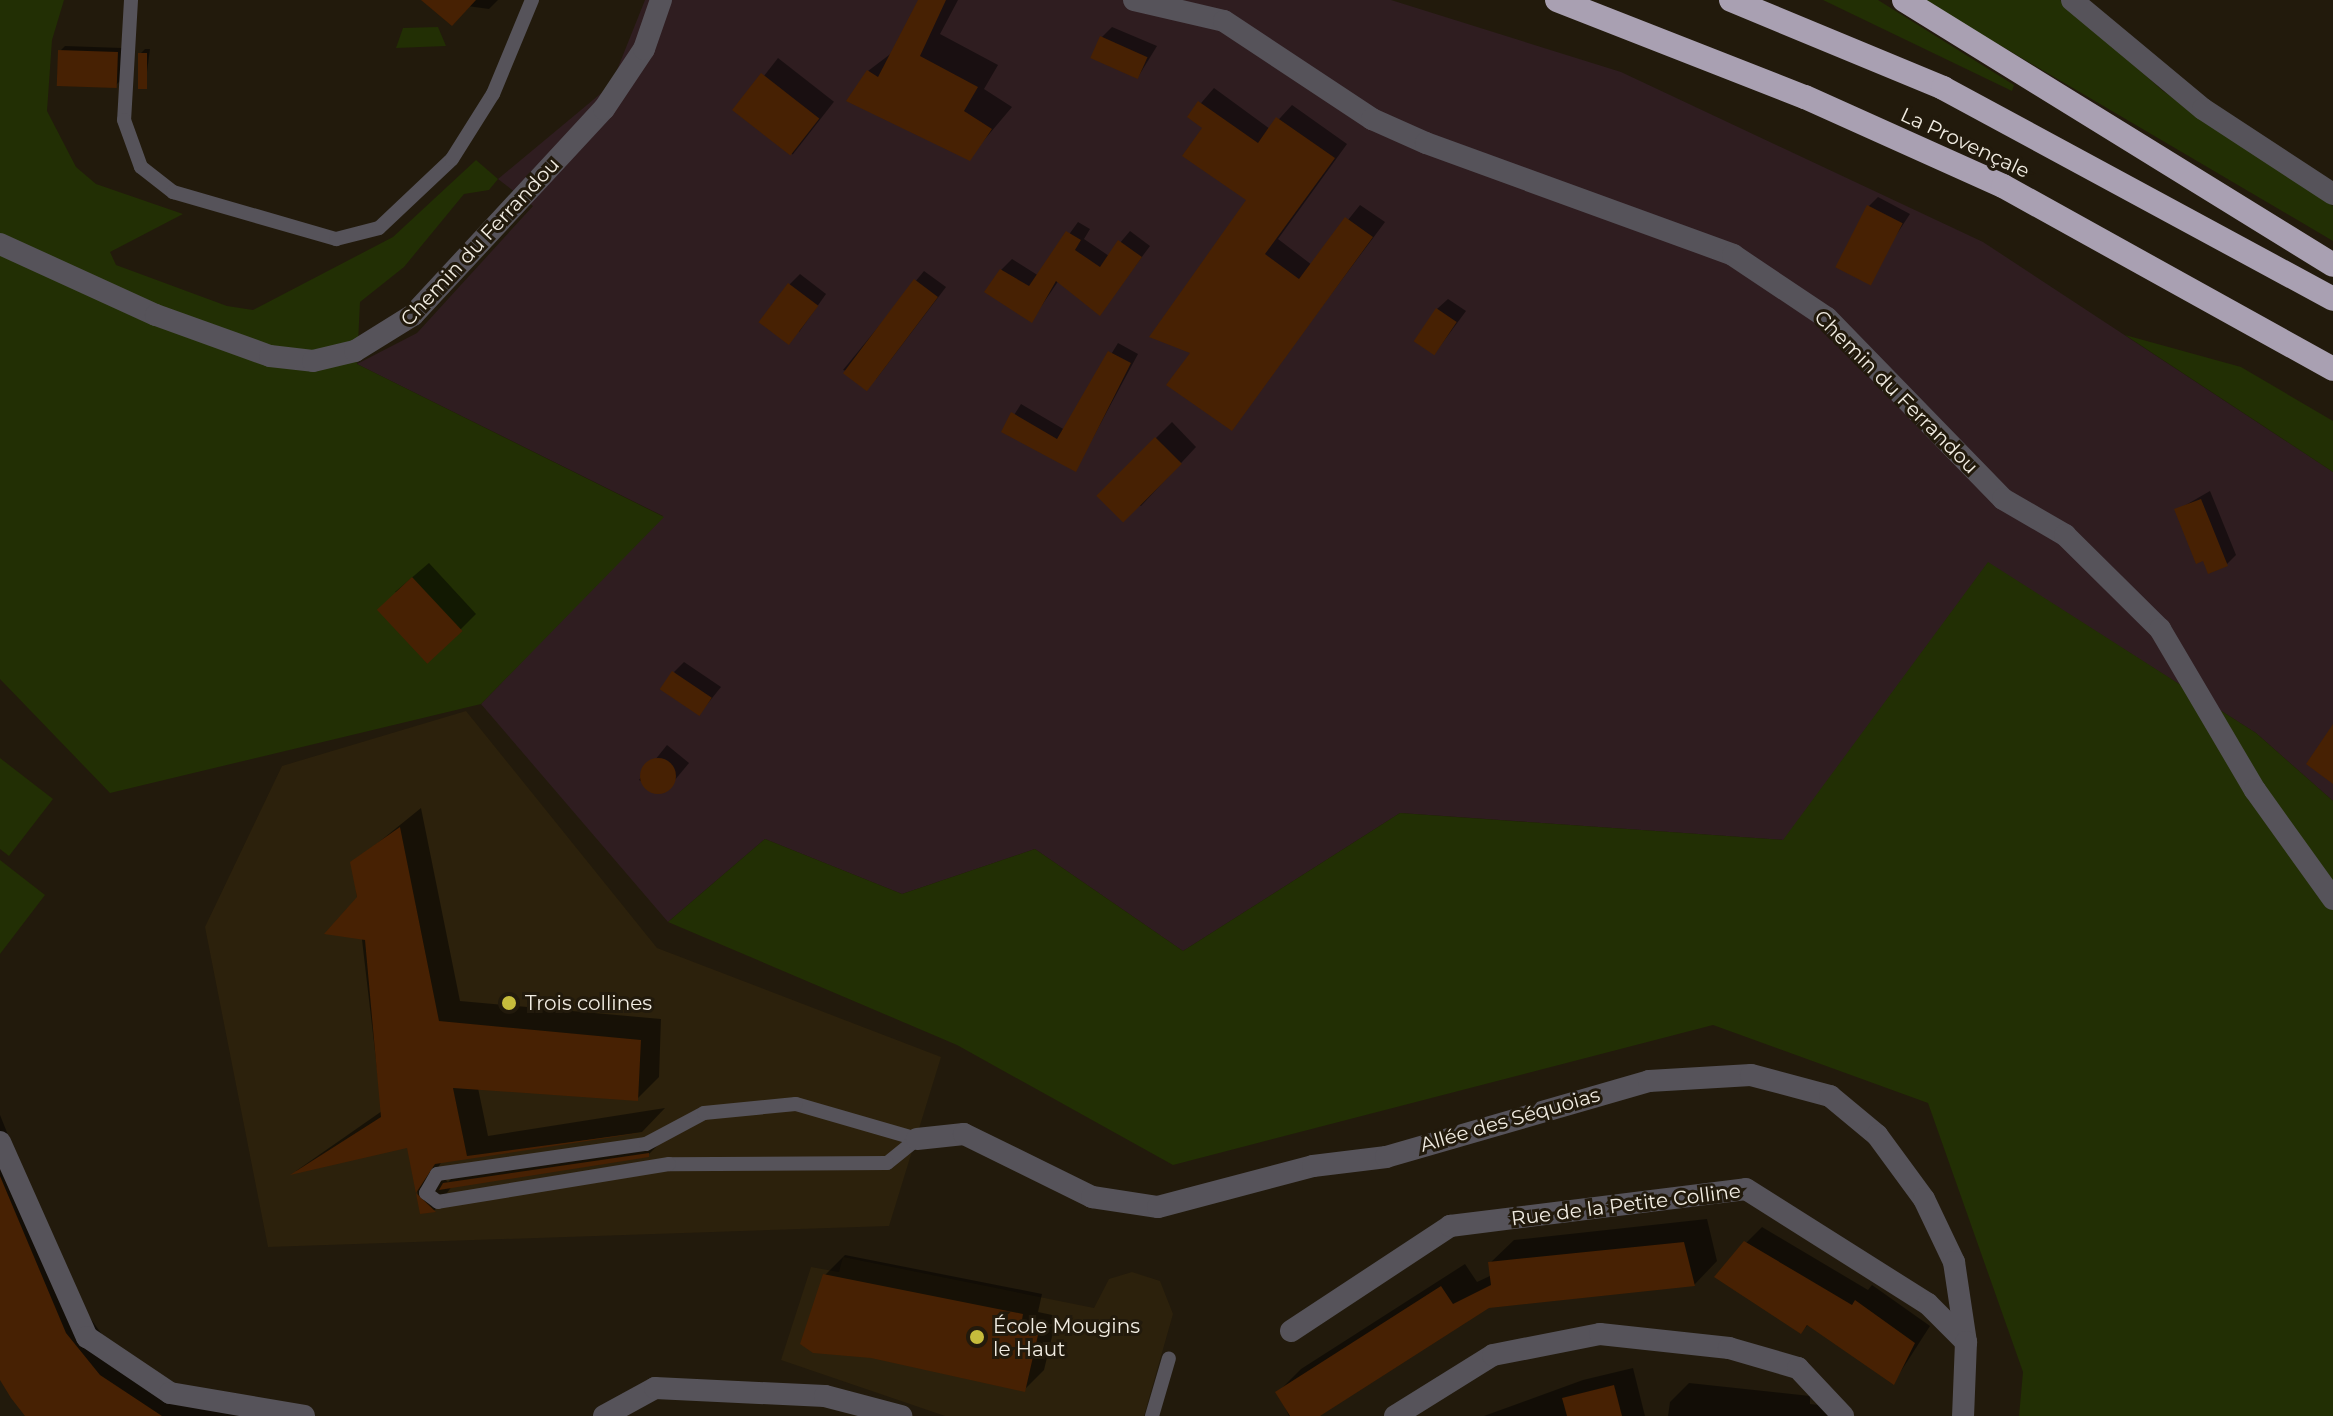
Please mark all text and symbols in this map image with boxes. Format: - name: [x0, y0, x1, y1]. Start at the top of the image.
- street label: La Provençale: [1897, 103, 2033, 183]
- street label: Chemin du Ferrandou: [396, 153, 564, 331]
- street label: Chemin du Ferrandou: [1809, 305, 1983, 479]
- place label: Trois collines: [525, 991, 652, 1015]
- marker: Trois collines: [500, 994, 518, 1012]
- street label: Allée des Séquoias: [1417, 1083, 1603, 1157]
- street label: Rue de la Petite Colline: [1510, 1179, 1742, 1231]
- place label: École Mougins le Haut: [993, 1314, 1140, 1361]
- marker: École Mougins le Haut: [968, 1328, 986, 1346]

